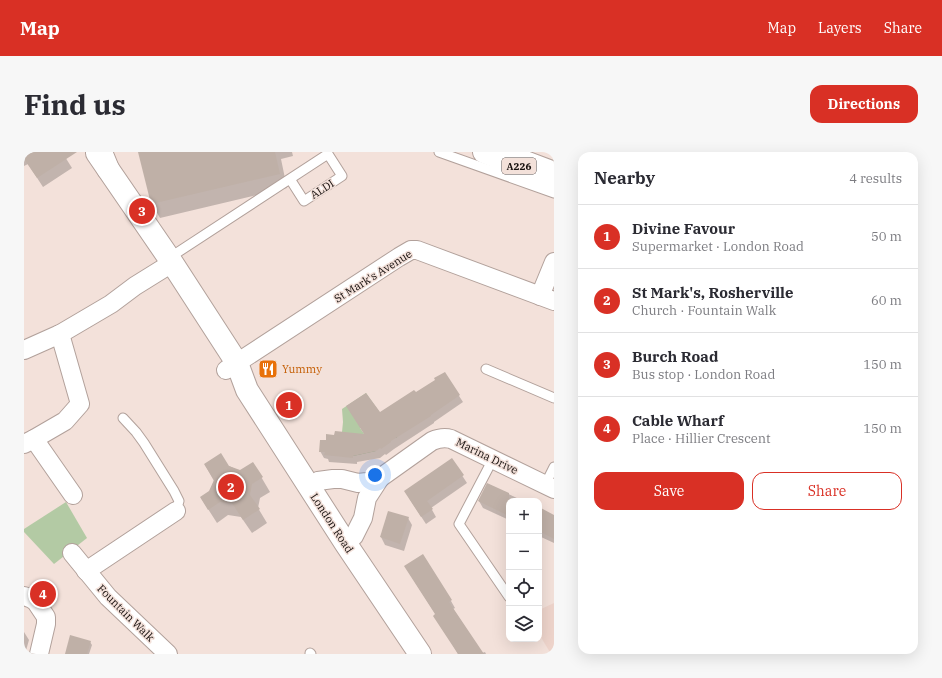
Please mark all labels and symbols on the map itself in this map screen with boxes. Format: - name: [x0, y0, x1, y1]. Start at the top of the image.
- road number: A226: [502, 158, 536, 174]
- street label: ALDI: [307, 176, 337, 202]
- pin: 3: [129, 196, 155, 226]
- street label: St Mark's Avenue: [332, 246, 415, 306]
- restaurant icon: Yummy: [257, 358, 279, 380]
- place label: Yummy: [282, 362, 322, 376]
- pin: 1: [276, 390, 302, 420]
- street label: Marina Drive: [454, 435, 520, 477]
- your location: [365, 465, 385, 485]
- pin: 2: [218, 472, 244, 502]
- street label: London Road: [307, 490, 357, 556]
- pin: 4: [30, 579, 56, 609]
- street label: Fountain Walk: [94, 581, 158, 645]

